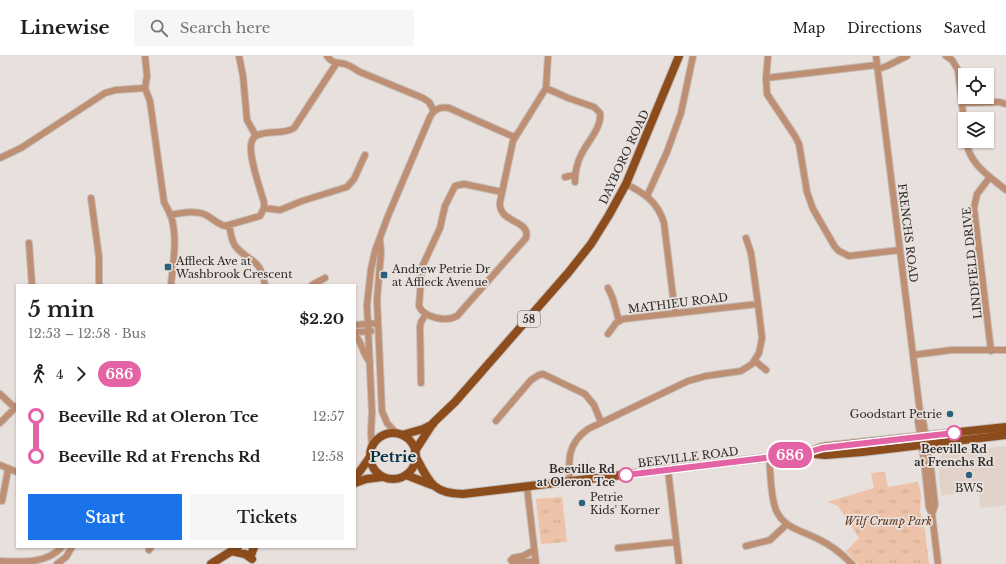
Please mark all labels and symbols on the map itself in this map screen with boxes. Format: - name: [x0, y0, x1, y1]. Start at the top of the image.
- street label: DAYBORO ROAD: [596, 107, 652, 206]
- street label: FRENCHS ROAD: [895, 183, 921, 284]
- street label: LINDFIELD DRIVE: [959, 206, 985, 320]
- place label: Affleck Ave at Washbrook Crescent: [175, 254, 293, 281]
- marker: Affleck Ave at Washbrook Crescent: [163, 262, 173, 272]
- place label: Andrew Petrie Dr at Affleck Avenue: [391, 262, 491, 289]
- marker: Andrew Petrie Dr at Affleck Avenue: [379, 270, 389, 280]
- street label: MATHIEU ROAD: [627, 290, 729, 316]
- road number: 58: [518, 311, 540, 327]
- place label: Goodstart Petrie: [850, 407, 942, 421]
- marker: Goodstart Petrie: [945, 409, 955, 419]
- marker: Beeville Rd at Frenchs Rd: [946, 425, 962, 441]
- line badge: 686: [767, 442, 813, 468]
- place label: Beeville Rd at Frenchs Rd: [914, 442, 994, 469]
- street label: BEEVILLE ROAD: [637, 444, 739, 470]
- district label: Petrie: [370, 447, 416, 466]
- place label: Beeville Rd at Oleron Tce: [537, 462, 616, 489]
- marker: Beeville Rd at Oleron Tce: [618, 467, 634, 483]
- marker: BWS: [964, 470, 974, 480]
- place label: BWS: [955, 481, 983, 495]
- place label: Petrie Kids' Korner: [590, 490, 661, 517]
- marker: Petrie Kids' Korner: [577, 498, 587, 508]
- park label: Wilf Crump Park: [844, 514, 932, 528]

